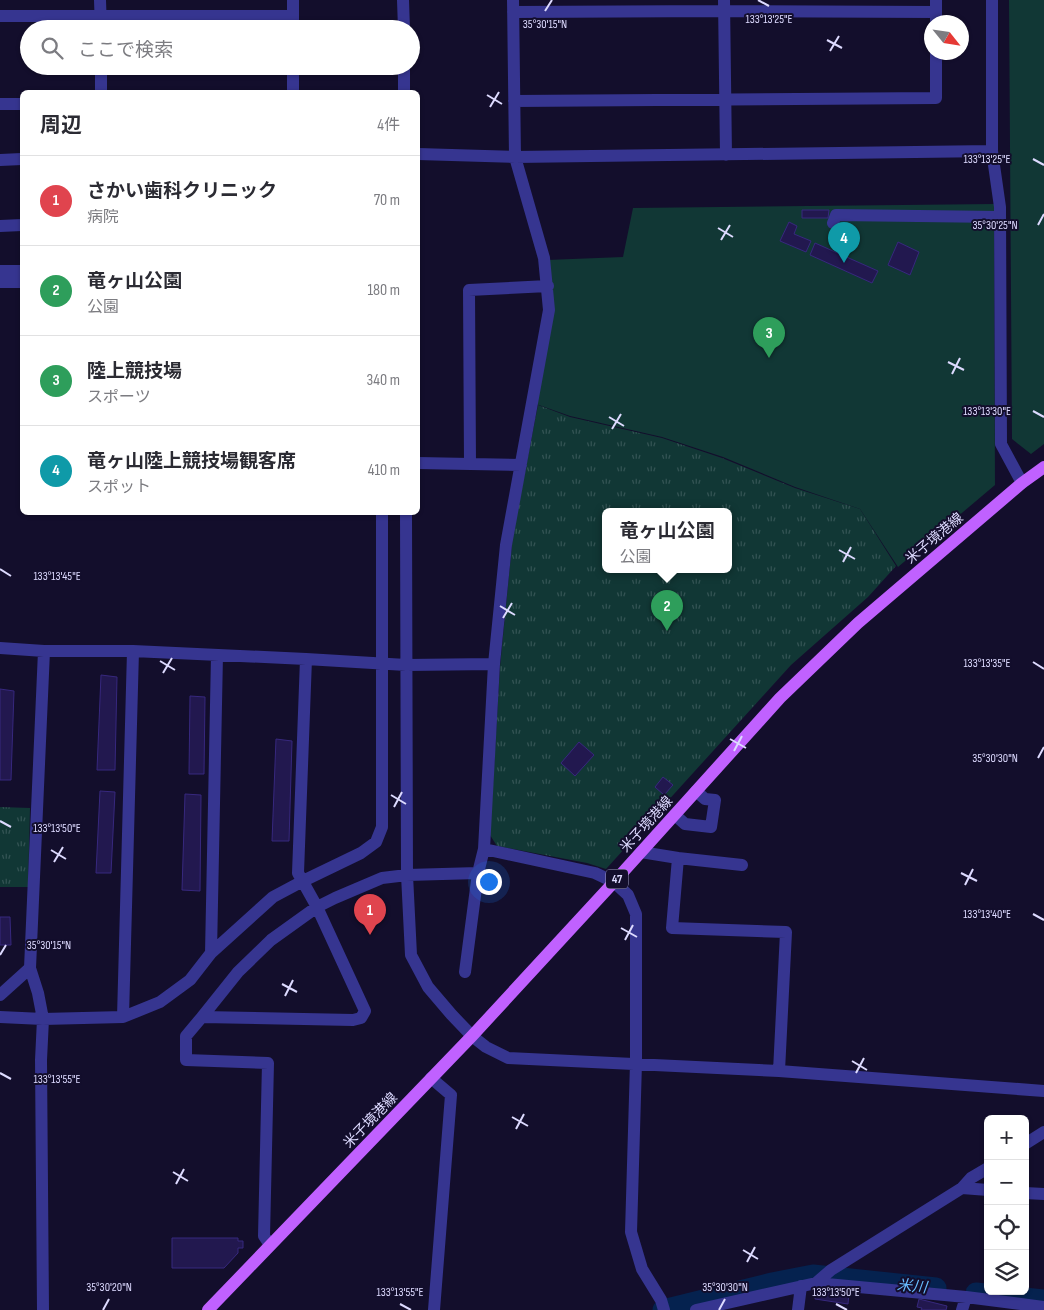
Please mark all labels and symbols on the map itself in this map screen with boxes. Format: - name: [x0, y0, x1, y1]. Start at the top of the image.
- text: 133°13'25"E: [745, 12, 793, 27]
- north arrow: [924, 15, 969, 60]
- text: 35°30'15"N: [523, 17, 567, 32]
- text: 133°13'25"E: [963, 152, 1011, 167]
- text: 35°30'25"N: [972, 218, 1018, 233]
- pin: 4: [828, 222, 860, 263]
- pin: 3: [753, 317, 785, 358]
- text: 133°13'30"E: [963, 404, 1011, 419]
- street label: 米子境港線: [902, 509, 967, 567]
- text: 133°13'45"E: [33, 569, 81, 584]
- pin: 2: [651, 590, 683, 631]
- text: 133°13'35"E: [963, 656, 1011, 671]
- text: 35°30'30"N: [972, 751, 1018, 766]
- street label: 米子境港線: [617, 793, 676, 856]
- text: 133°13'50"E: [33, 821, 81, 836]
- your location: [476, 869, 502, 895]
- road number: 47: [606, 870, 628, 889]
- pin: 1: [354, 894, 386, 935]
- text: 133°13'40"E: [963, 907, 1011, 922]
- text: 35°30'15"N: [27, 938, 71, 953]
- text: 133°13'55"E: [34, 1072, 81, 1087]
- street label: 米子境港線: [340, 1089, 401, 1151]
- water label: 米川: [896, 1275, 930, 1298]
- text: 35°30'20"N: [86, 1280, 132, 1295]
- text: 35°30'30"N: [702, 1280, 748, 1295]
- text: 133°13'55"E: [377, 1285, 424, 1300]
- text: 133°13'50"E: [812, 1285, 860, 1300]

